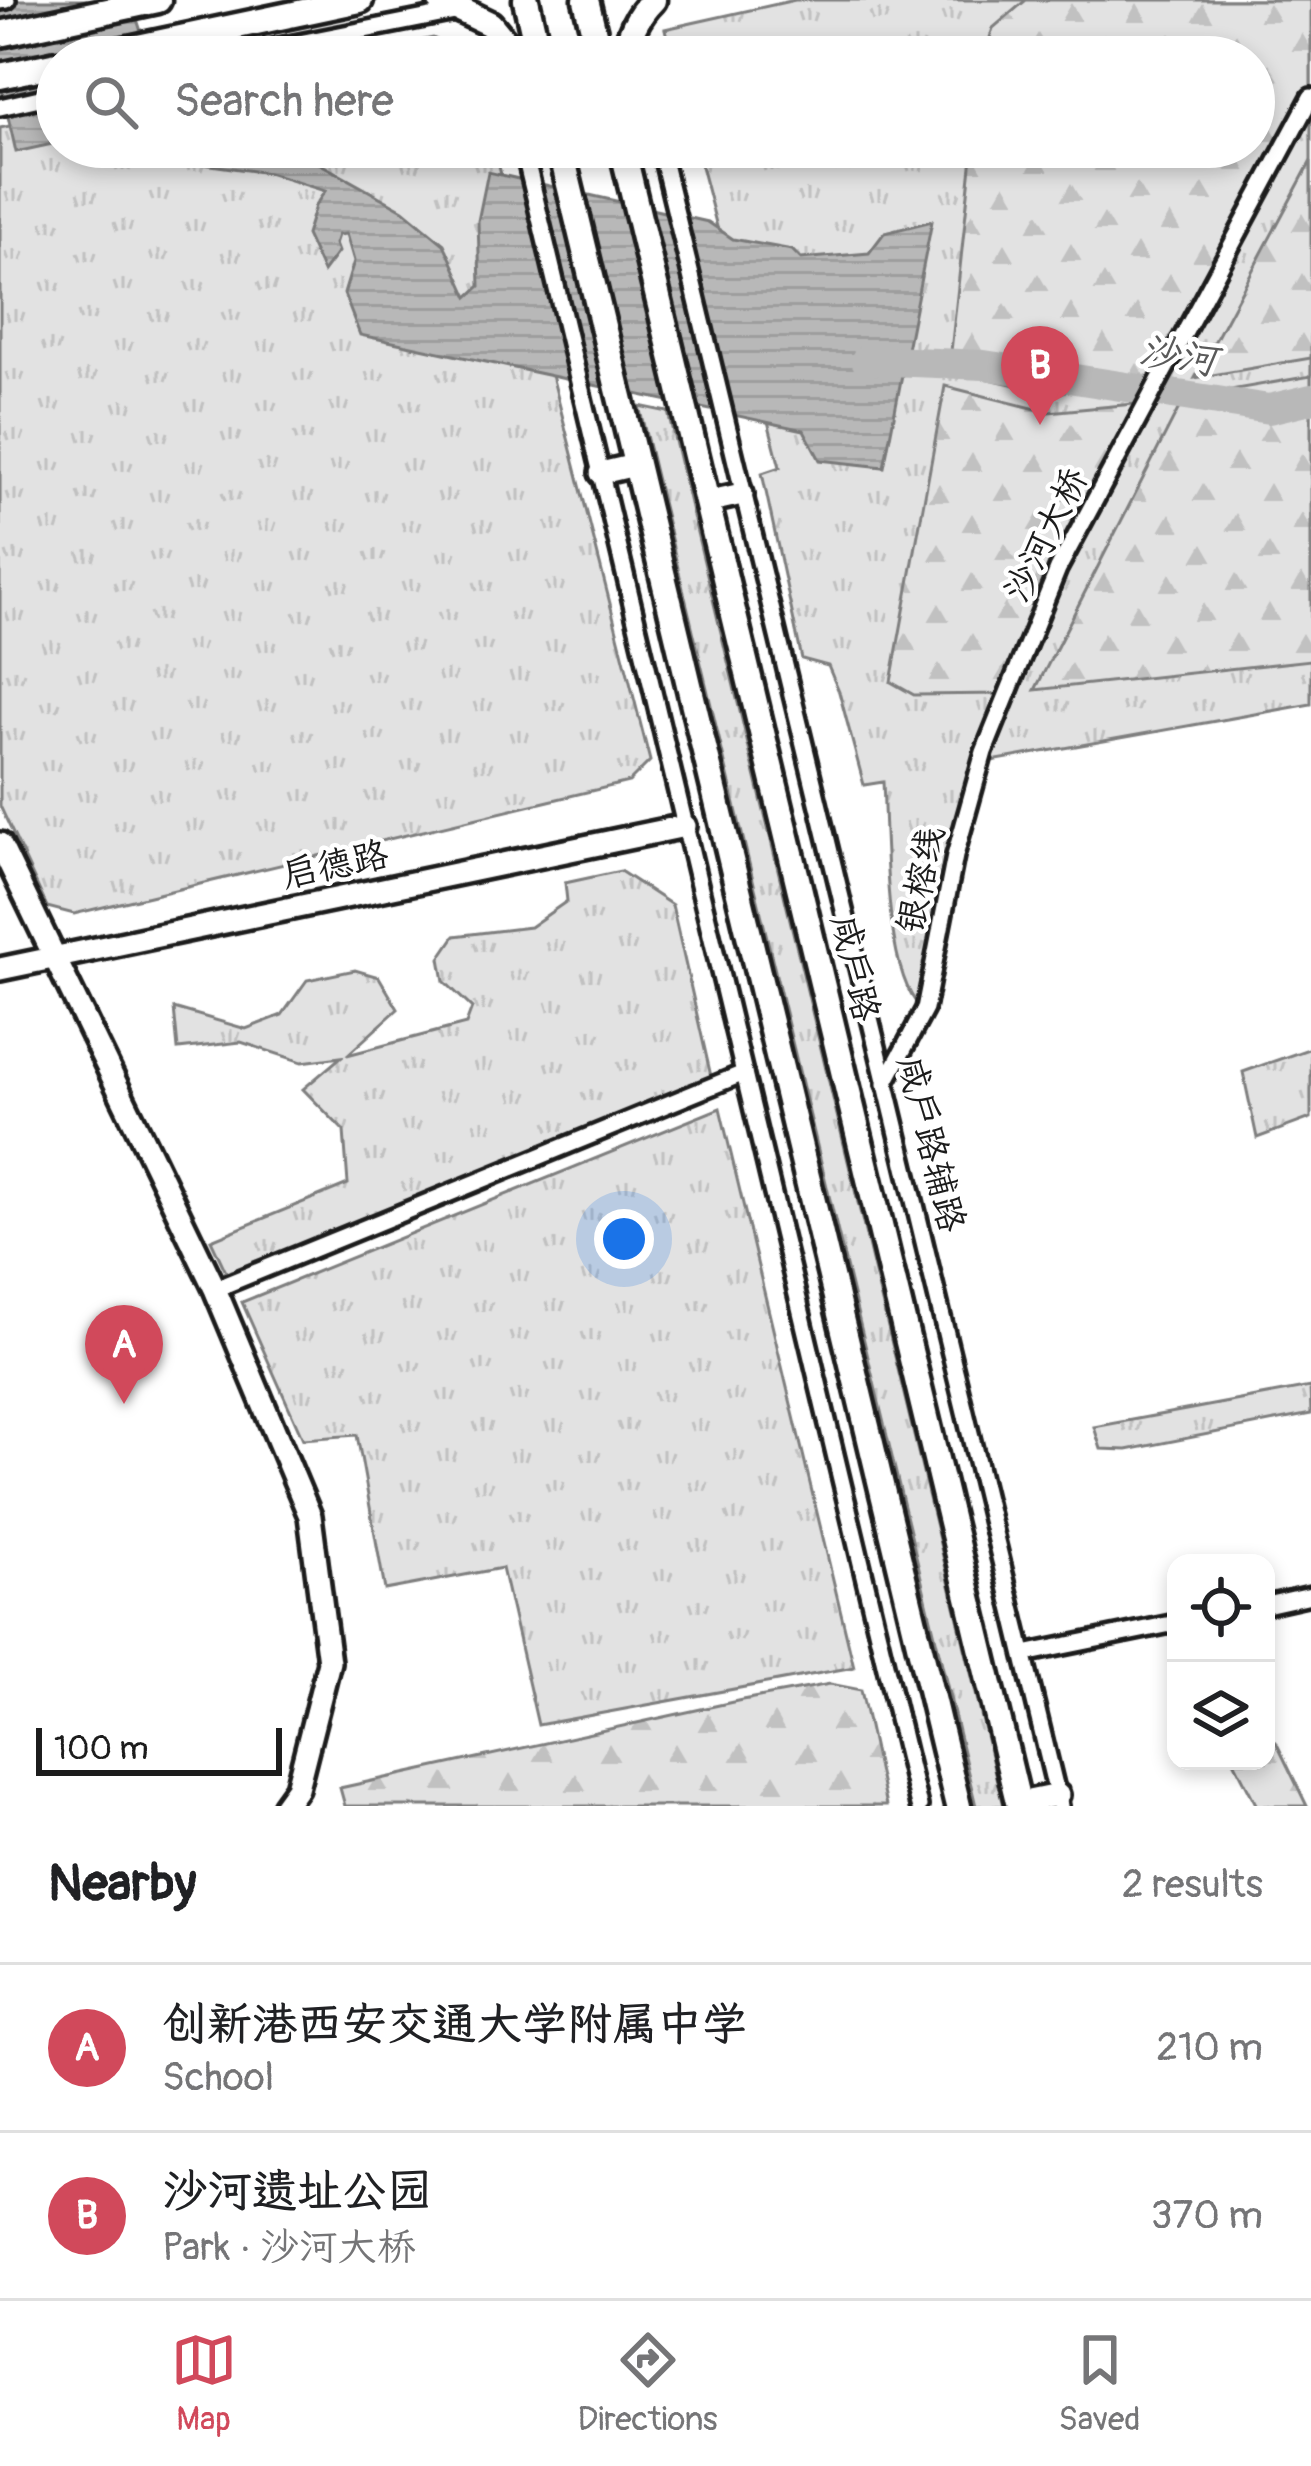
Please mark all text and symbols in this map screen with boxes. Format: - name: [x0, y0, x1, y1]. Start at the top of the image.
- search box: [36, 36, 1275, 168]
- icon: search: [78, 69, 144, 135]
- text: Search here: [174, 74, 394, 130]
- pin: B: [1001, 326, 1079, 425]
- water label: 沙河: [1136, 326, 1226, 387]
- street label: 沙河大桥: [994, 460, 1098, 610]
- street label: 银榕线: [888, 822, 954, 938]
- street label: 启德路: [277, 832, 393, 898]
- street label: 咸户路: [821, 910, 889, 1026]
- street label: 咸户路辅路: [887, 1051, 975, 1237]
- your location: [594, 1209, 654, 1269]
- pin: A: [85, 1305, 163, 1404]
- map controls: [1167, 1554, 1275, 1770]
- button: locate: [1167, 1554, 1275, 1662]
- button: layers: [1167, 1662, 1275, 1770]
- scale bar: [36, 1722, 282, 1775]
- text: 100 m: [54, 1728, 148, 1769]
- text: Nearby: [48, 1852, 196, 1916]
- text: 2 results: [1122, 1860, 1263, 1909]
- text: 创新港西安交通大学附属中学: [162, 1997, 747, 2053]
- text: A: [74, 2023, 100, 2072]
- text: 210 m: [1156, 2023, 1263, 2072]
- text: School: [162, 2053, 274, 2102]
- text: 沙河遗址公园: [162, 2164, 432, 2220]
- text: B: [76, 2191, 98, 2240]
- text: 370 m: [1151, 2191, 1263, 2240]
- text: Park · 沙河大桥: [162, 2223, 416, 2272]
- tab: Map: [171, 2327, 237, 2440]
- tab: Directions: [578, 2327, 718, 2440]
- tab: Saved: [1059, 2327, 1140, 2440]

